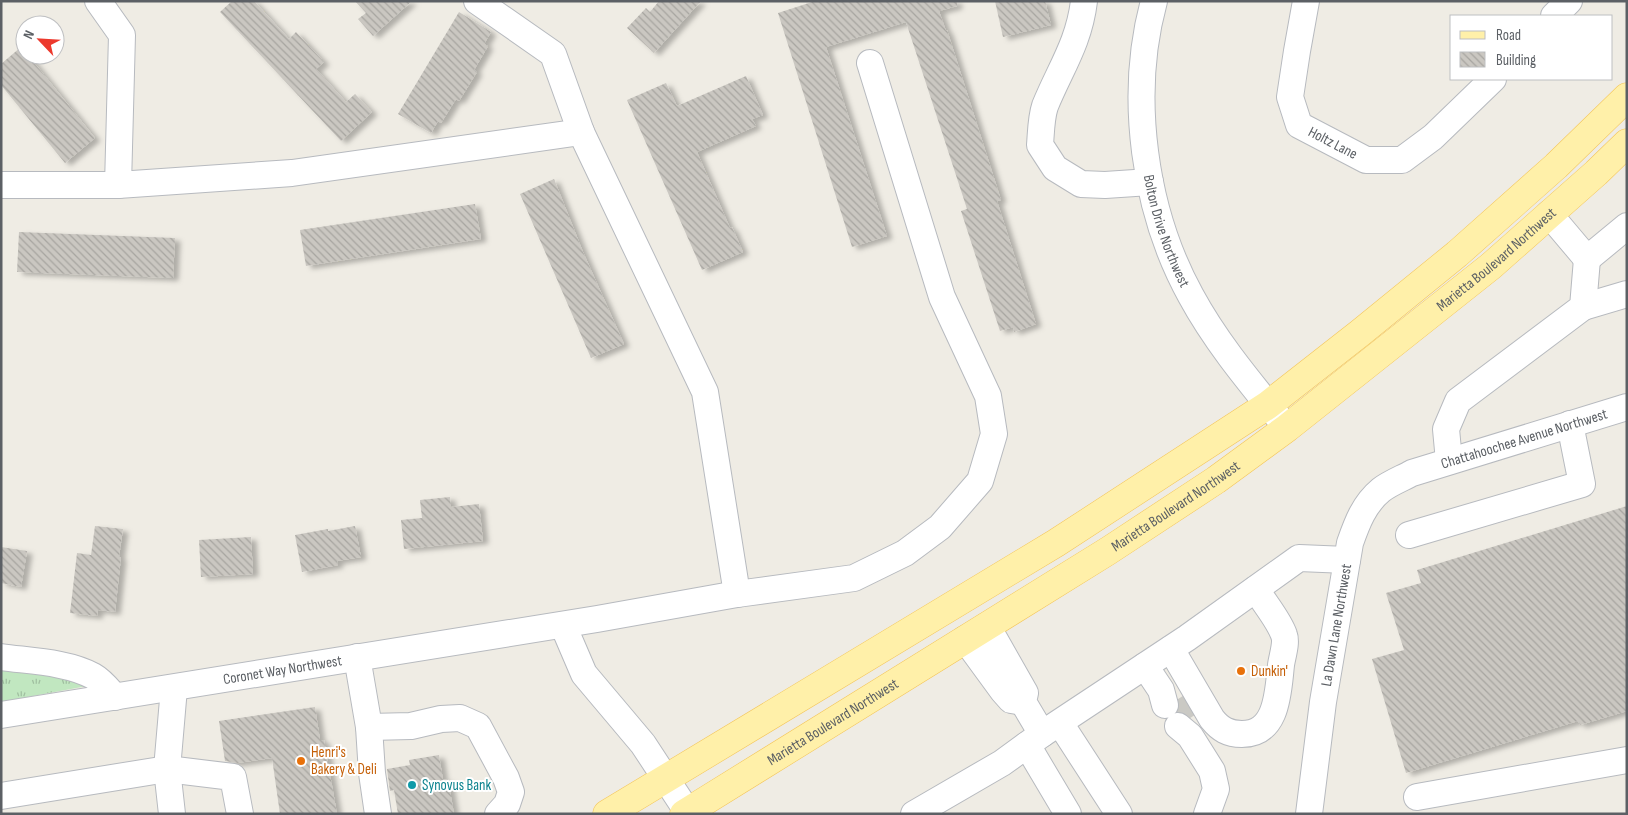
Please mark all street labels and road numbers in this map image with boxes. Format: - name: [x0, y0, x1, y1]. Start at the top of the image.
- street label: Holtz Lane: [1305, 122, 1361, 163]
- street label: Bolton Drive Northwest: [1139, 173, 1194, 291]
- street label: Marietta Boulevard Northwest: [1433, 203, 1560, 315]
- street label: Chattahoochee Avenue Northwest: [1439, 404, 1610, 473]
- street label: Marietta Boulevard Northwest: [1107, 456, 1244, 556]
- street label: La Dawn Lane Northwest: [1316, 562, 1356, 688]
- street label: Coronet Way Northwest: [222, 651, 344, 689]
- street label: Marietta Boulevard Northwest: [764, 674, 902, 770]

